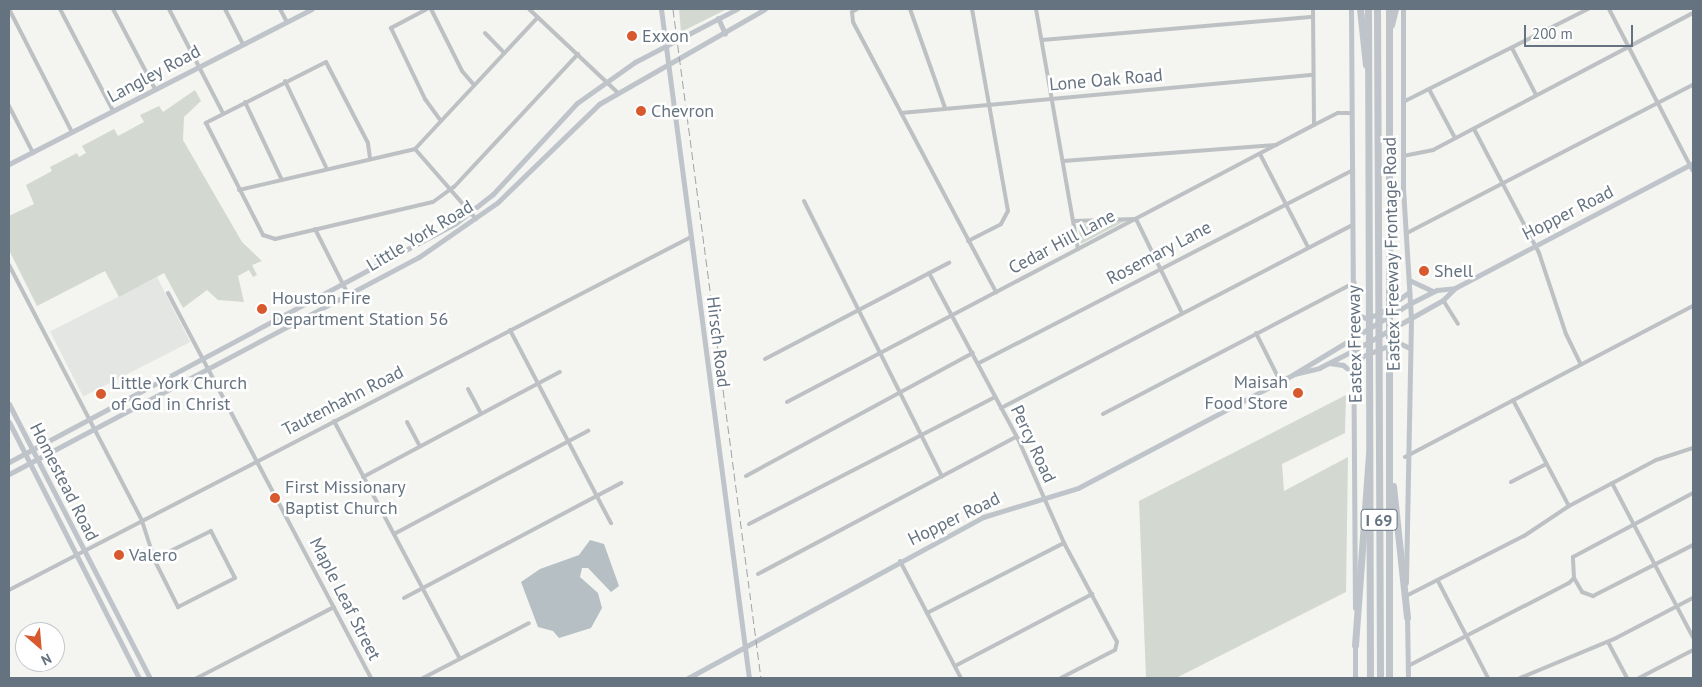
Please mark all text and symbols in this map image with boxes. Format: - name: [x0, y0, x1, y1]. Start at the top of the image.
- scale bar: [1527, 15, 1636, 47]
- text: 200 m: [1532, 24, 1573, 43]
- place label: Exxon: [642, 25, 689, 47]
- marker: Exxon: [626, 30, 638, 42]
- street label: Langley Road: [104, 40, 204, 108]
- street label: Lone Oak Road: [1048, 64, 1164, 96]
- place label: Chevron: [651, 100, 714, 122]
- marker: Chevron: [635, 105, 647, 117]
- street label: Eastex Freeway Frontage Road: [1379, 136, 1405, 372]
- street label: Hopper Road: [1519, 181, 1617, 245]
- street label: Little York Road: [362, 195, 478, 277]
- street label: Cedar Hill Lane: [1005, 205, 1119, 279]
- street label: Rosemary Lane: [1103, 216, 1215, 290]
- place label: Shell: [1434, 260, 1473, 282]
- marker: Shell: [1418, 265, 1430, 277]
- street label: Eastex Freeway: [1343, 284, 1367, 404]
- place label: Houston Fire Department Station 56: [272, 288, 448, 330]
- street label: Hirsch Road: [702, 295, 734, 389]
- marker: Houston Fire Department Station 56: [256, 303, 268, 315]
- street label: Tautenhahn Road: [279, 361, 407, 441]
- place label: Maisah Food Store: [1205, 372, 1288, 414]
- place label: Little York Church of God in Christ: [111, 373, 248, 416]
- marker: Maisah Food Store: [1292, 387, 1304, 399]
- marker: Little York Church of God in Christ: [95, 388, 107, 400]
- street label: Percy Road: [1005, 401, 1061, 487]
- street label: Homestead Road: [25, 419, 103, 545]
- place label: First Missionary Baptist Church: [285, 477, 406, 520]
- street label: Hopper Road: [905, 488, 1003, 550]
- marker: First Missionary Baptist Church: [269, 492, 281, 504]
- road number: I 69: [1360, 506, 1398, 534]
- street label: Maple Leaf Street: [305, 534, 385, 664]
- place label: Valero: [129, 544, 177, 566]
- marker: Valero: [113, 549, 125, 561]
- north arrow: [15, 622, 65, 672]
- text: N: [38, 649, 55, 670]

